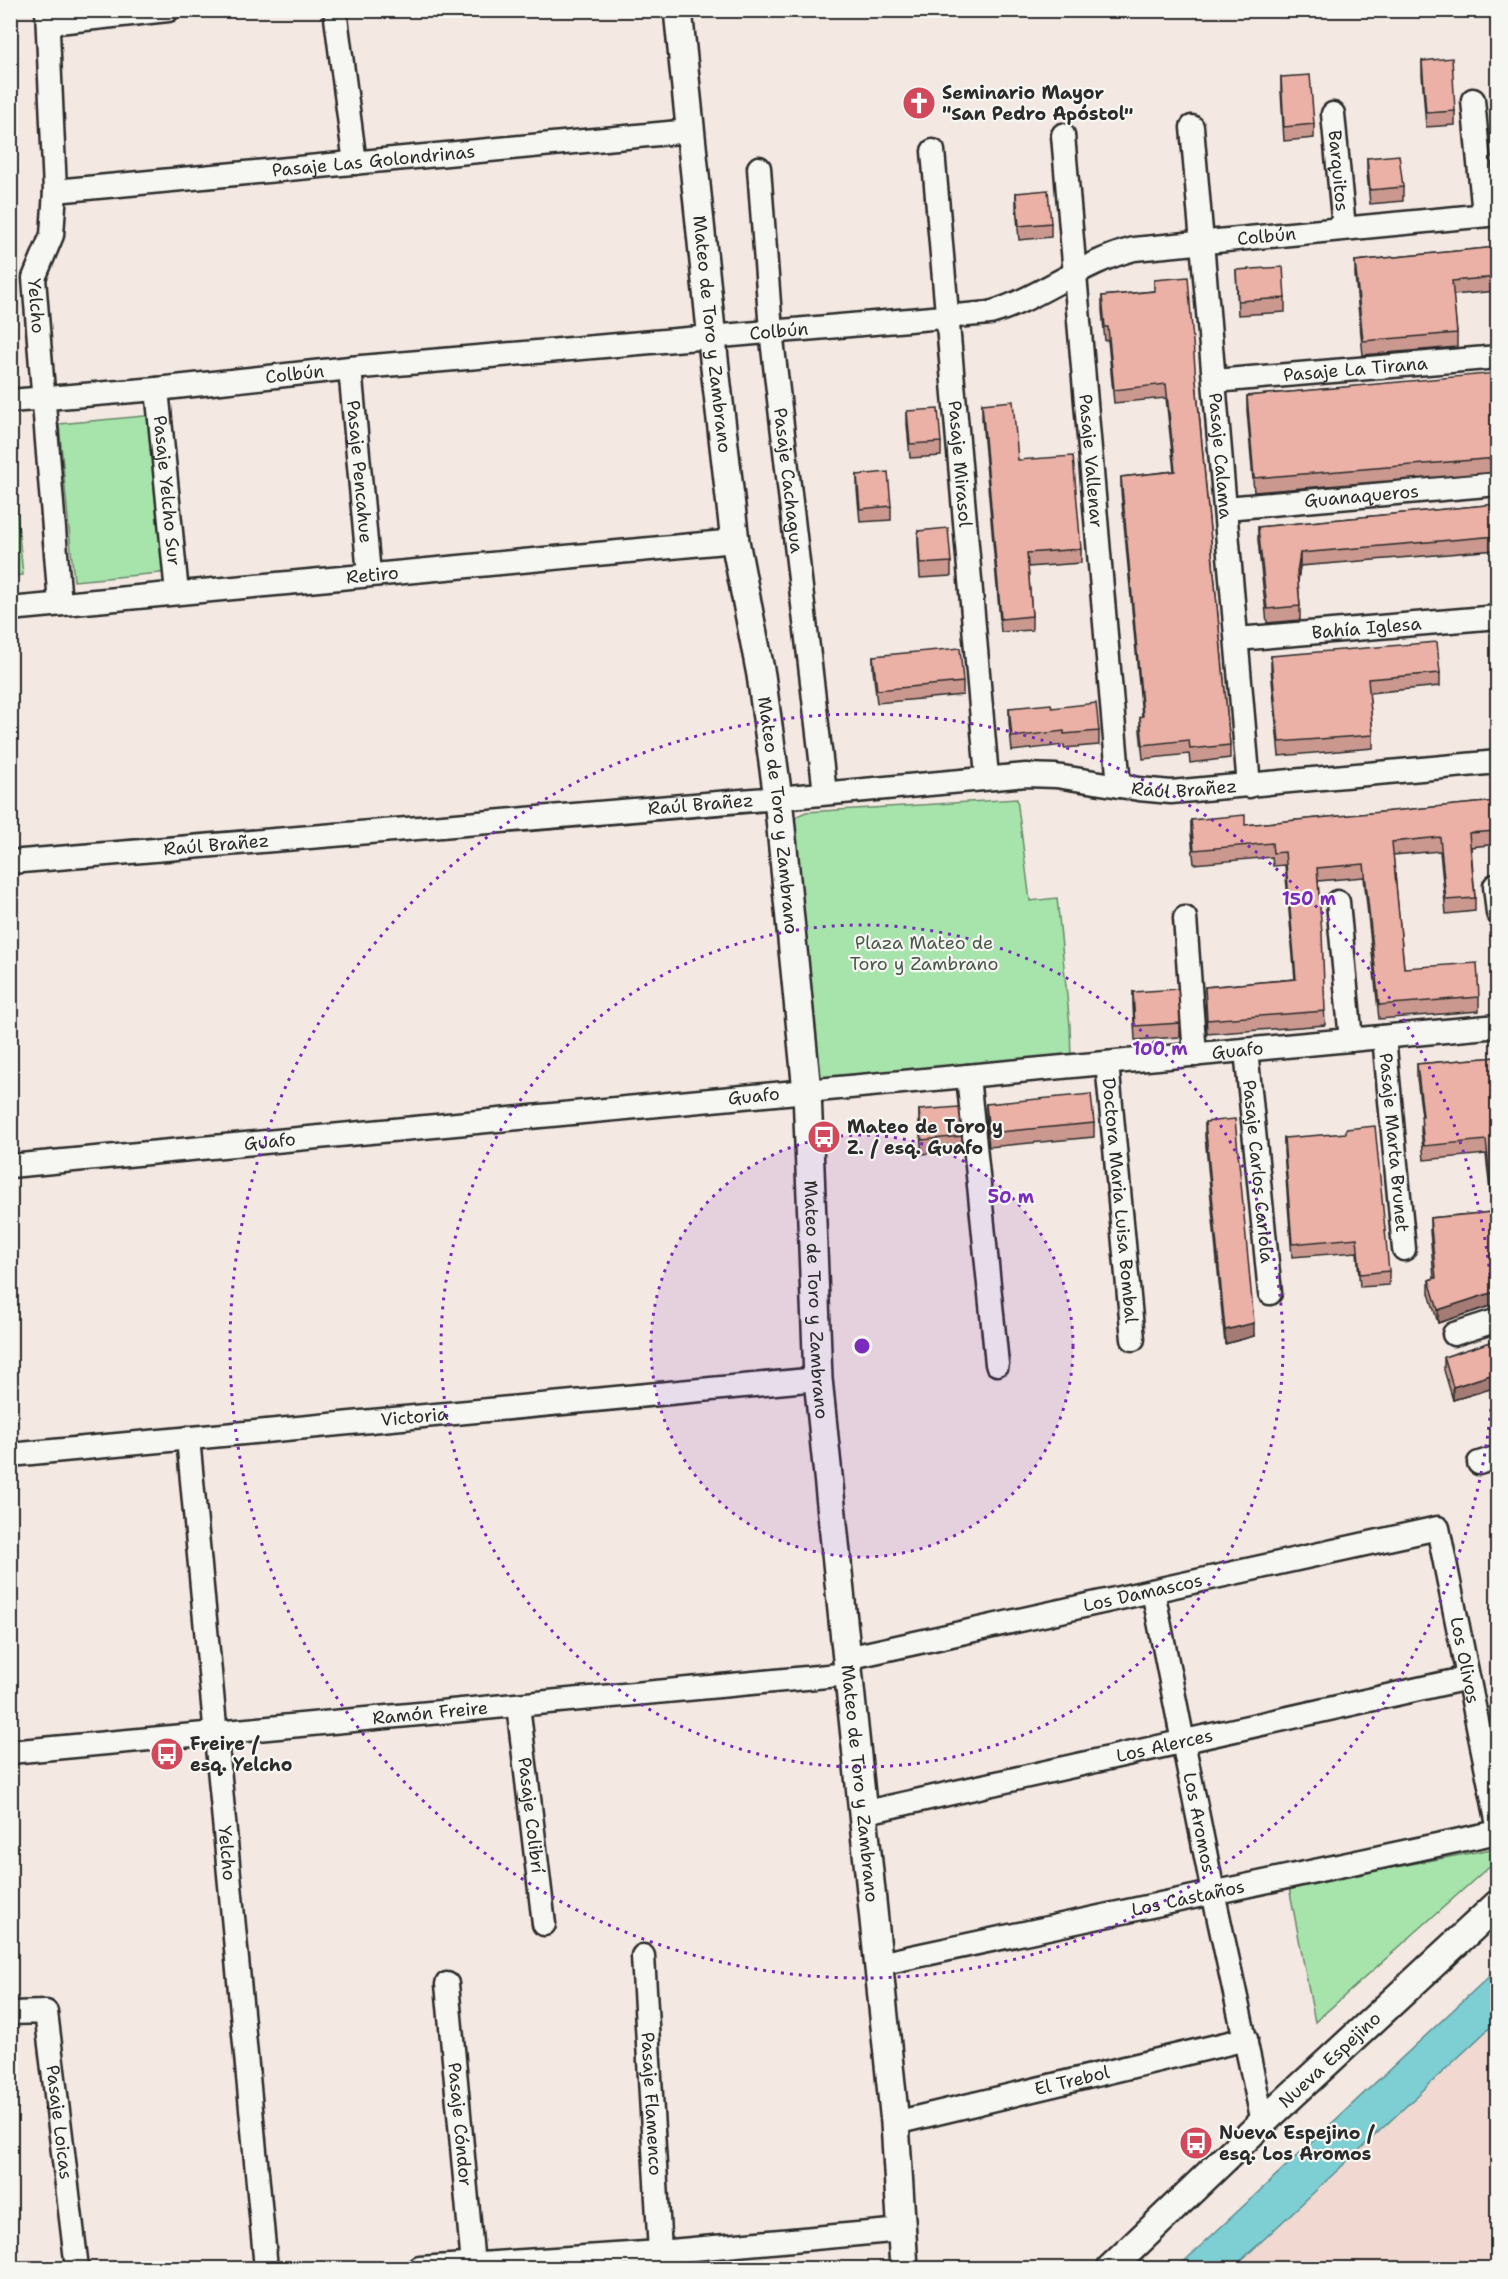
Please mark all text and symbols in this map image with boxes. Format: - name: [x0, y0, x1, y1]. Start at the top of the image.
- place label: Seminario Mayor "San Pedro Apóstol": [942, 81, 1133, 126]
- church icon: Seminario Mayor "San Pedro Apóstol": [901, 85, 937, 121]
- street label: Barquitos: [1323, 129, 1354, 212]
- street label: Pasaje Las Golondrinas: [271, 139, 476, 182]
- street label: Mateo de Toro y Zambrano: [687, 214, 737, 454]
- street label: Colbún: [1236, 221, 1297, 251]
- street label: Yelcho: [22, 278, 50, 334]
- street label: Colbún: [748, 317, 809, 346]
- street label: Pasaje La Tirana: [1282, 351, 1429, 387]
- street label: Colbún: [264, 359, 325, 389]
- street label: Pasaje Calama: [1203, 392, 1238, 520]
- street label: Pasaje Vallenar: [1073, 393, 1109, 529]
- street label: Pasaje Pencahue: [341, 399, 378, 544]
- street label: Pasaje Mirasol: [943, 400, 977, 529]
- street label: Pasaje Cachagua: [768, 406, 809, 555]
- street label: Pasaje Yelcho Sur: [148, 414, 186, 567]
- street label: Guanaqueros: [1303, 479, 1420, 513]
- street label: Retiro: [345, 561, 400, 589]
- street label: Bahía Iglesa: [1311, 612, 1422, 645]
- street label: Mateo de Toro y Zambrano: [752, 695, 803, 935]
- street label: Raúl Brañez: [1130, 774, 1238, 804]
- street label: Raúl Brañez: [647, 788, 754, 821]
- street label: Raúl Brañez: [162, 828, 270, 861]
- text: 150 m: [1282, 887, 1337, 911]
- park label: Plaza Mateo de Toro y Zambrano: [850, 931, 998, 976]
- street label: Guafo: [1211, 1036, 1264, 1065]
- text: 100 m: [1132, 1037, 1188, 1061]
- street label: Pasaje Marta Brunet: [1374, 1052, 1414, 1233]
- street label: Doctora Maria Luisa Bombal: [1096, 1077, 1143, 1325]
- street label: Pasaje Carlos Cariola: [1237, 1079, 1279, 1264]
- street label: Guafo: [727, 1082, 781, 1110]
- place label: Mateo de Toro y Z. / esq. Guafo: [847, 1115, 1003, 1160]
- bus stop icon: Mateo de Toro y Z. / esq. Guafo: [806, 1119, 842, 1155]
- street label: Guafo: [243, 1127, 297, 1156]
- street label: Mateo de Toro y Zambrano: [798, 1180, 834, 1420]
- text: 50 m: [988, 1185, 1035, 1209]
- centre of rings: [852, 1336, 872, 1356]
- street label: Victoria: [379, 1402, 449, 1432]
- street label: Los Damascos: [1081, 1568, 1205, 1618]
- street label: Los Olivos: [1444, 1615, 1485, 1706]
- street label: Mateo de Toro y Zambrano: [836, 1663, 884, 1904]
- street label: Ramón Freire: [371, 1696, 489, 1730]
- street label: Los Alerces: [1114, 1723, 1215, 1768]
- place label: Freire / esq. Yelcho: [190, 1732, 292, 1777]
- bus stop icon: Freire / esq. Yelcho: [149, 1736, 185, 1772]
- street label: Pasaje Colibrí: [512, 1756, 550, 1875]
- street label: Los Aromos: [1177, 1770, 1221, 1875]
- street label: Yelcho: [212, 1825, 242, 1882]
- street label: Los Castaños: [1129, 1874, 1247, 1922]
- street label: Nueva Espejino: [1274, 2006, 1386, 2113]
- street label: Pasaje Flamenco: [635, 2031, 668, 2176]
- street label: El Trebol: [1032, 2060, 1113, 2101]
- street label: Pasaje Cóndor: [442, 2061, 478, 2187]
- street label: Pasaje Loicas: [40, 2063, 78, 2181]
- place label: Nueva Espejino / esq. Los Aromos: [1219, 2121, 1376, 2166]
- bus stop icon: Nueva Espejino / esq. Los Aromos: [1178, 2125, 1214, 2161]

